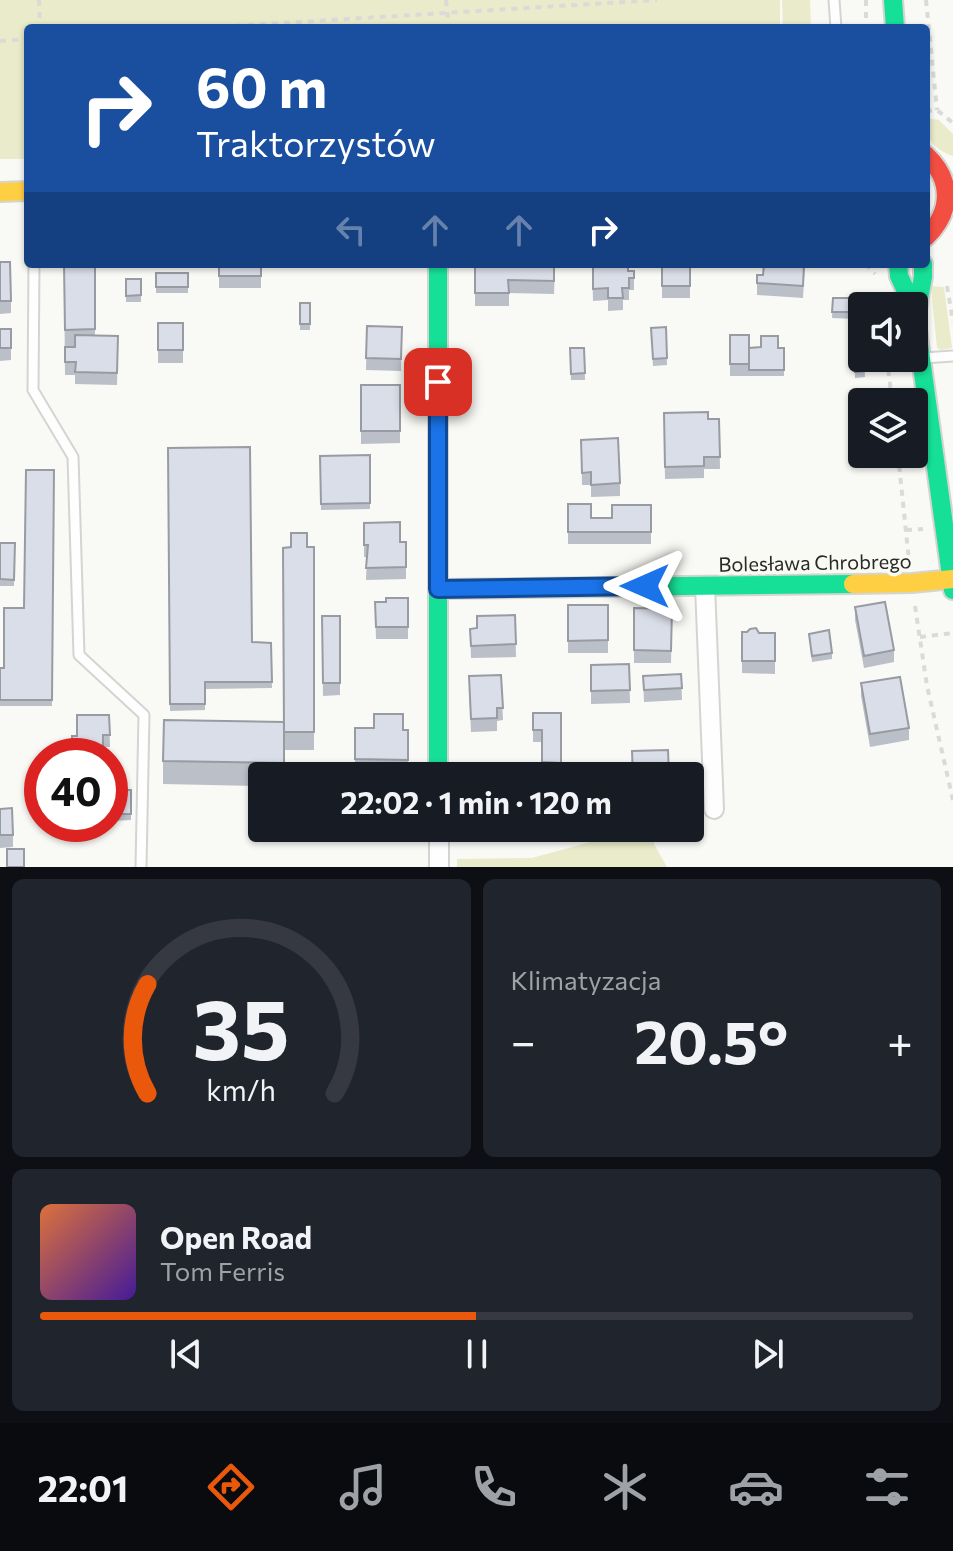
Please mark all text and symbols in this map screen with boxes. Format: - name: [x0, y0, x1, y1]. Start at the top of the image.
- text: 60 m: [196, 51, 327, 120]
- icon: right: [64, 56, 168, 160]
- text: Traktorzystów: [196, 120, 436, 164]
- icon: left: [329, 208, 373, 252]
- icon: ahead: [413, 208, 457, 252]
- icon: ahead: [497, 208, 541, 252]
- icon: right: [581, 208, 625, 252]
- map controls: [848, 292, 928, 468]
- button: sound: [848, 292, 928, 372]
- pin: [404, 348, 472, 416]
- icon: arrive: [416, 360, 460, 404]
- button: layers: [848, 388, 928, 468]
- position arrow: [603, 544, 687, 628]
- street label: Bolesława Chrobrego: [718, 548, 912, 576]
- speed limit sign: 40: [24, 738, 128, 842]
- text: 22:02 · 1 min · 120 m: [340, 783, 612, 820]
- text: Klimatyzacja: [511, 964, 661, 995]
- text: 35: [193, 975, 290, 1077]
- text: 20.5°: [634, 1003, 788, 1076]
- text: −: [511, 1013, 536, 1067]
- text: +: [887, 1013, 913, 1067]
- text: km/h: [206, 1072, 276, 1107]
- text: Open Road: [160, 1218, 312, 1255]
- text: Tom Ferris: [160, 1255, 285, 1286]
- icon: previous: [164, 1332, 208, 1376]
- icon: pause: [455, 1332, 499, 1376]
- icon: next: [746, 1332, 790, 1376]
- icon: directions: [203, 1459, 259, 1515]
- icon: music: [335, 1459, 391, 1515]
- icon: phone: [466, 1459, 522, 1515]
- icon: climate: [597, 1459, 653, 1515]
- icon: car: [728, 1459, 784, 1515]
- icon: filters: [859, 1459, 915, 1515]
- text: 22:01: [38, 1465, 128, 1509]

